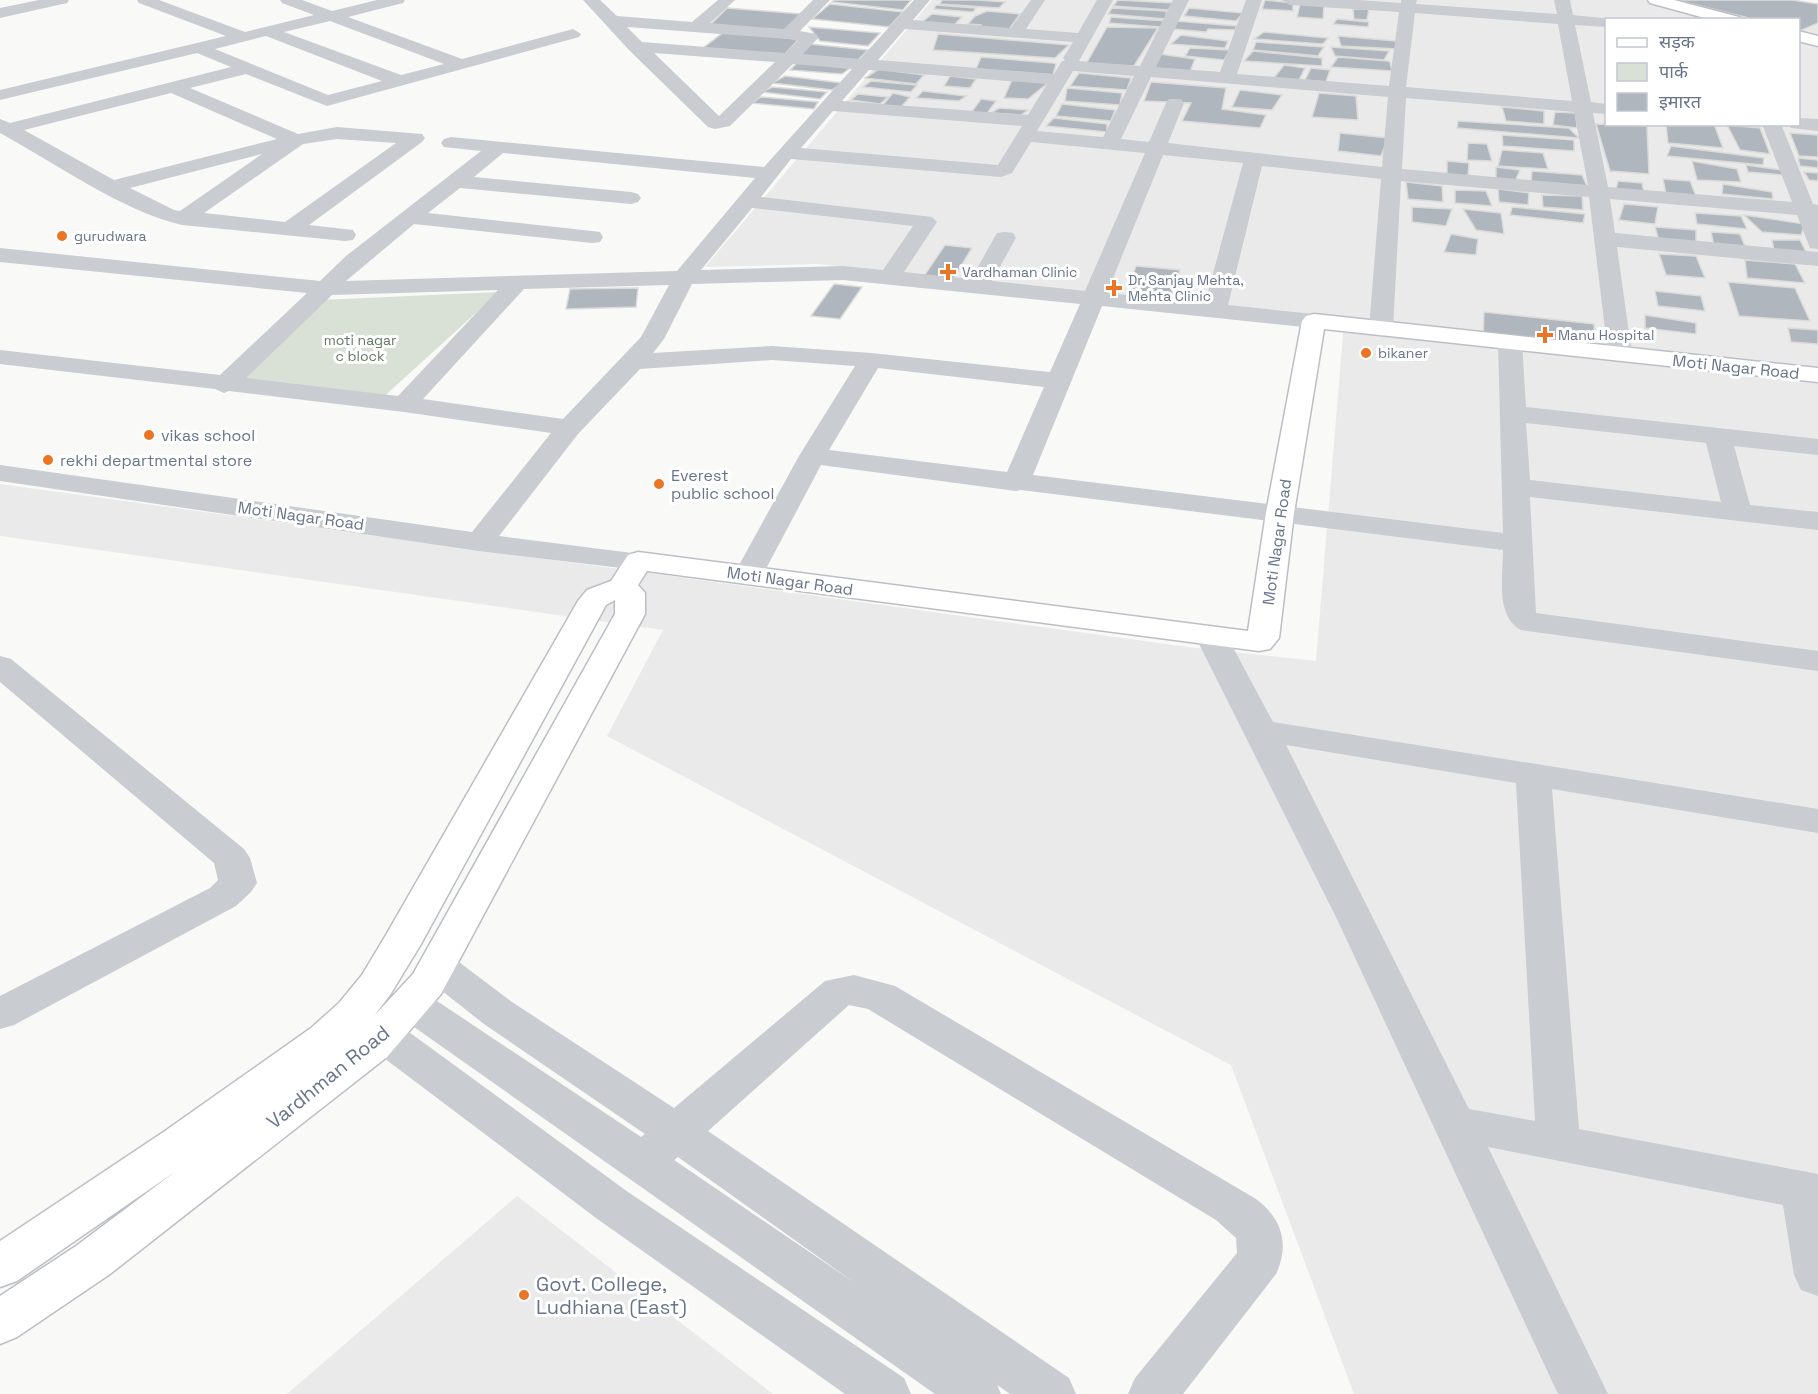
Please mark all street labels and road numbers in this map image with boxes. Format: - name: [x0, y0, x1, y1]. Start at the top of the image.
- street label: Moti Nagar Road: [1672, 350, 1800, 384]
- street label: Moti Nagar Road: [1258, 478, 1296, 606]
- street label: Moti Nagar Road: [237, 497, 365, 535]
- street label: Moti Nagar Road: [726, 562, 854, 600]
- street label: Vardhman Road: [261, 1019, 395, 1135]

